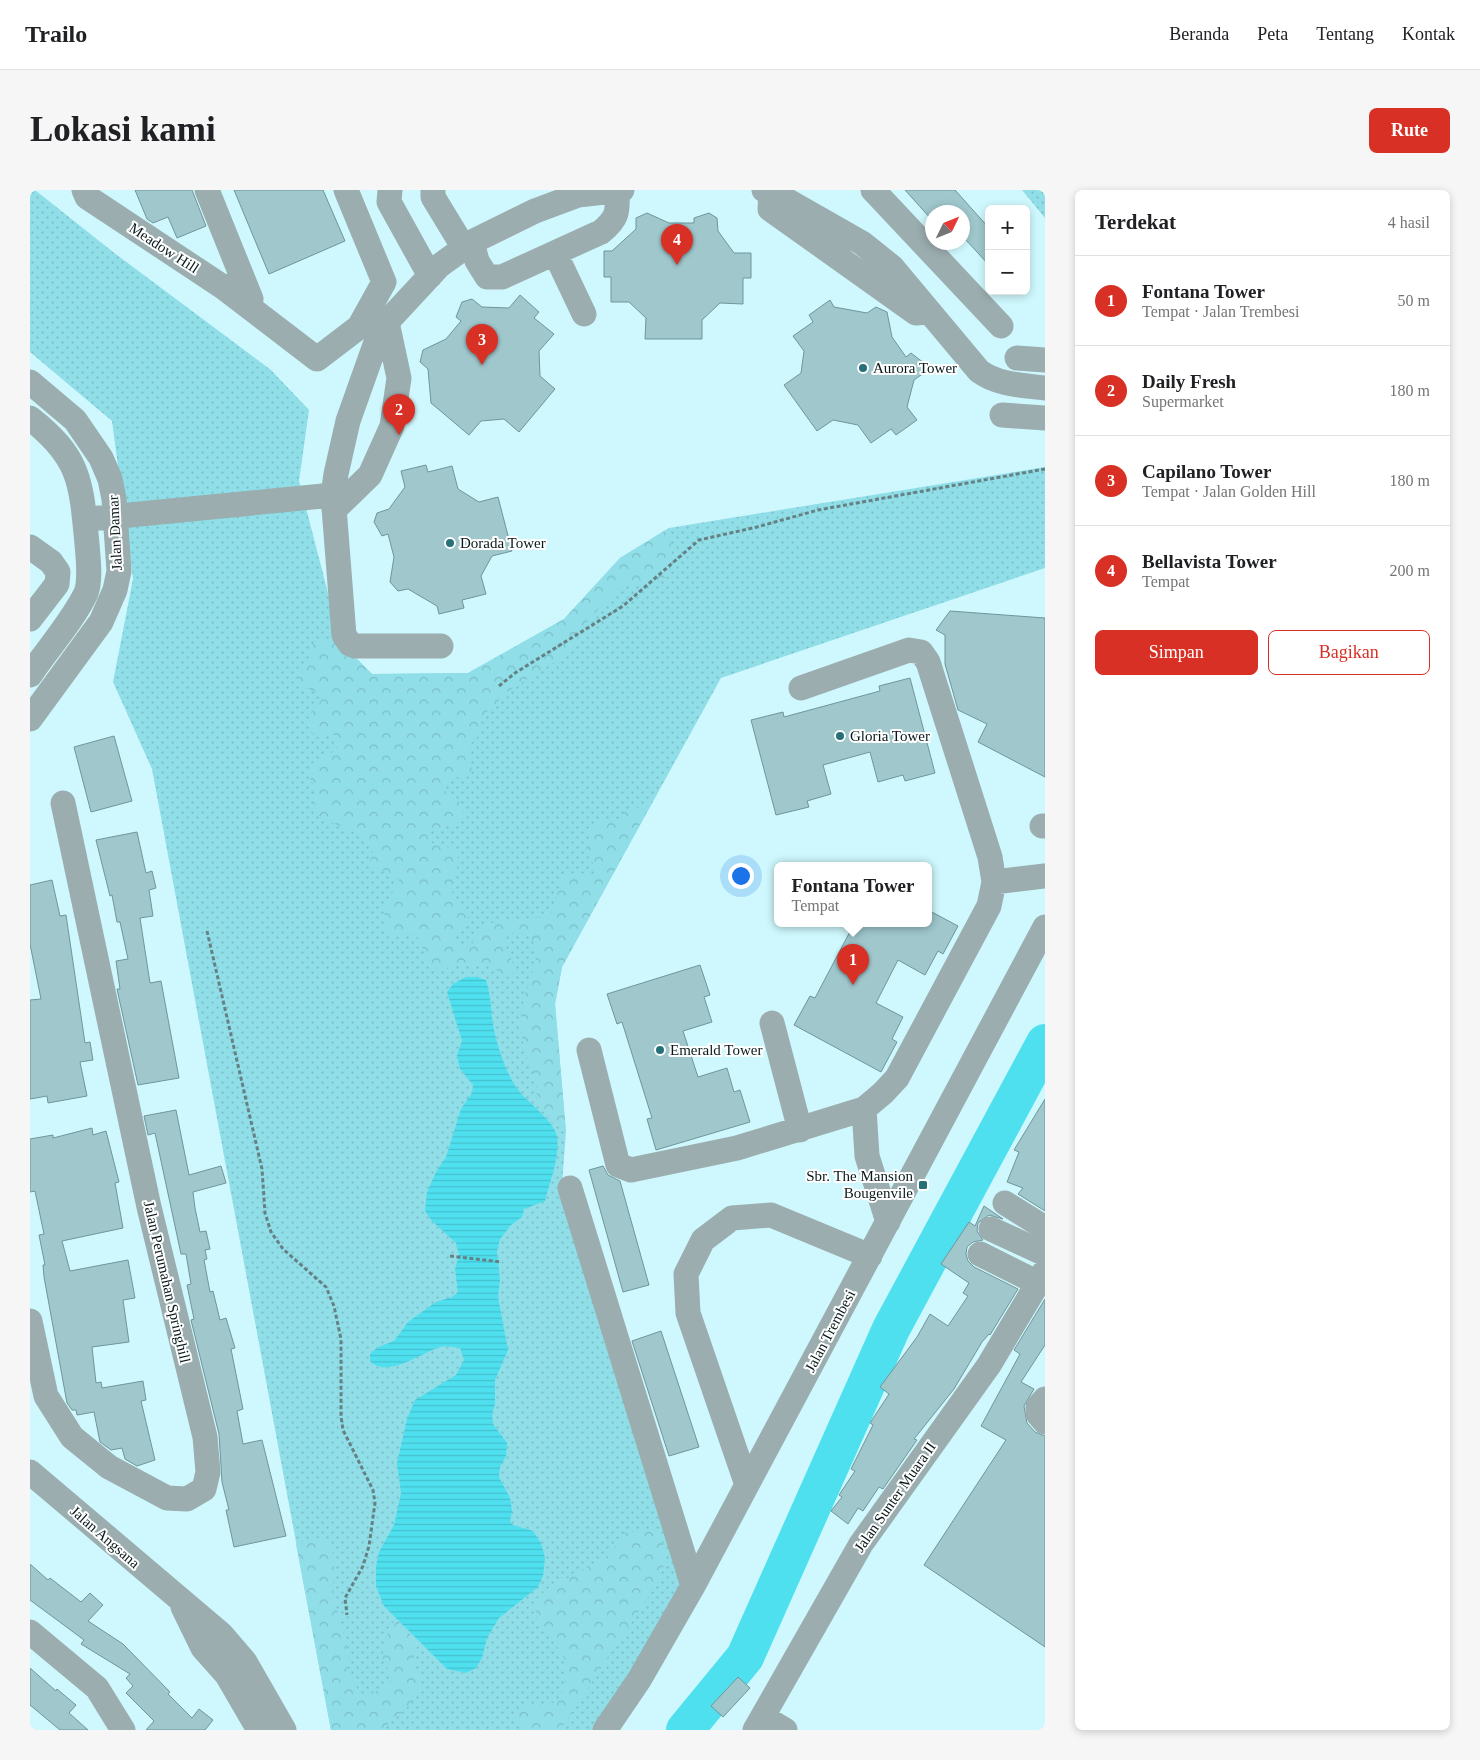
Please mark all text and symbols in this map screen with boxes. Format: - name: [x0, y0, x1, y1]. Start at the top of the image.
- text: Trailo: [25, 21, 87, 47]
- text: Beranda: [1169, 24, 1229, 44]
- text: Peta: [1257, 24, 1288, 44]
- text: Tentang: [1316, 24, 1374, 44]
- text: Kontak: [1402, 24, 1455, 44]
- button: Rute: [1369, 108, 1450, 153]
- text: Lokasi kami: [30, 110, 216, 149]
- north arrow: [925, 205, 970, 250]
- map controls: [985, 205, 1030, 295]
- button: +: [985, 205, 1030, 250]
- text: Terdekat: [1095, 210, 1176, 234]
- text: 4 hasil: [1388, 214, 1430, 231]
- street label: Meadow Hill: [126, 220, 202, 276]
- pin: 4: [661, 224, 693, 265]
- button: −: [985, 250, 1030, 295]
- text: Fontana Tower: [1142, 281, 1265, 302]
- text: 1: [1107, 292, 1115, 309]
- text: 50 m: [1398, 292, 1430, 309]
- text: Tempat · Jalan Trembesi: [1142, 303, 1300, 320]
- pin: 3: [466, 324, 498, 365]
- place label: Aurora Tower: [873, 360, 957, 376]
- marker: Aurora Tower: [857, 362, 869, 374]
- text: Daily Fresh: [1142, 371, 1236, 392]
- text: 2: [1107, 382, 1115, 399]
- text: 180 m: [1390, 382, 1430, 399]
- text: Supermarket: [1142, 393, 1224, 410]
- pin: 2: [383, 394, 415, 435]
- text: Capilano Tower: [1142, 461, 1271, 482]
- text: 3: [1107, 472, 1115, 489]
- text: 180 m: [1390, 472, 1430, 489]
- text: Tempat · Jalan Golden Hill: [1142, 483, 1316, 500]
- street label: Jalan Damar: [105, 495, 125, 571]
- place label: Dorada Tower: [460, 535, 546, 551]
- marker: Dorada Tower: [444, 537, 456, 549]
- text: Bellavista Tower: [1142, 551, 1277, 572]
- text: 4: [1107, 562, 1115, 579]
- text: 200 m: [1390, 562, 1430, 579]
- text: Tempat: [1142, 573, 1190, 590]
- button: Simpan: [1095, 630, 1258, 675]
- button: Bagikan: [1268, 630, 1430, 675]
- place label: Gloria Tower: [850, 728, 930, 744]
- marker: Gloria Tower: [834, 730, 846, 742]
- popup: [774, 862, 932, 927]
- your location: [728, 863, 754, 889]
- text: Fontana Tower: [792, 875, 915, 896]
- text: Tempat: [792, 897, 839, 914]
- pin: 1: [837, 944, 869, 985]
- place label: Emerald Tower: [670, 1042, 762, 1058]
- marker: Emerald Tower: [654, 1044, 666, 1056]
- place label: Sbr. The Mansion Bougenvile: [806, 1168, 913, 1201]
- marker: Sbr. The Mansion Bougenvile: [917, 1179, 929, 1191]
- street label: Jalan Perumahan Springhill: [141, 1199, 193, 1365]
- street label: Jalan Trembesi: [802, 1287, 858, 1375]
- street label: Jalan Sunter Muara II: [851, 1439, 939, 1555]
- street label: Jalan Angsana: [67, 1503, 143, 1572]

